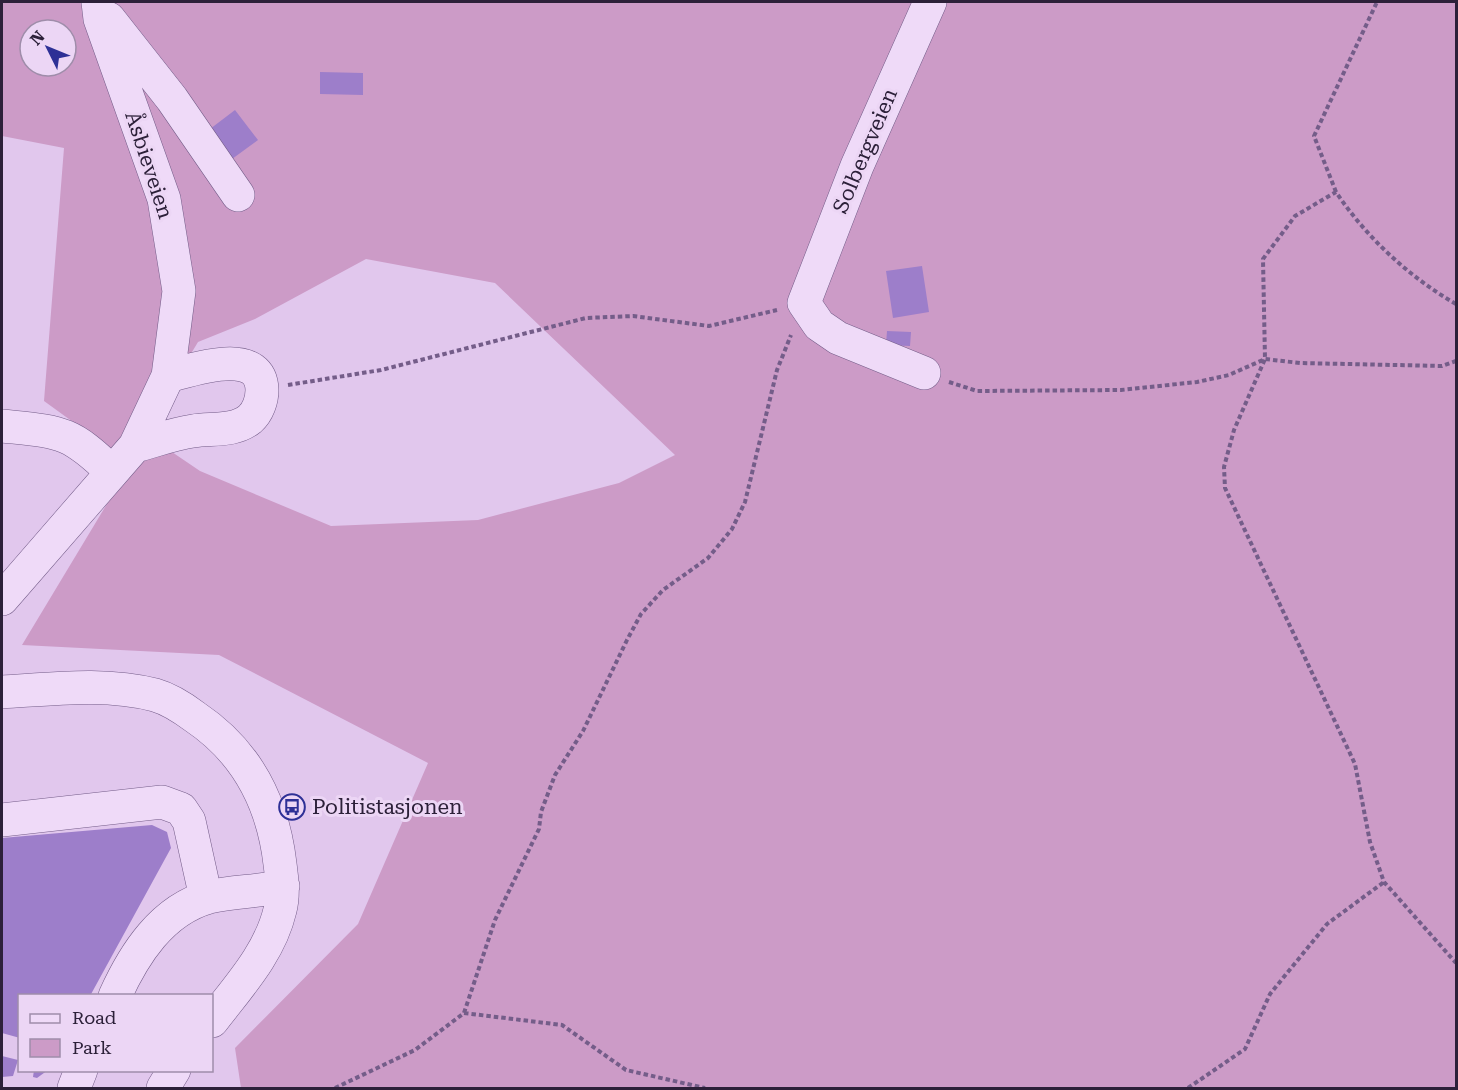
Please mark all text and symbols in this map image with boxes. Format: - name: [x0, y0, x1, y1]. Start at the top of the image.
- north arrow: [18, 18, 78, 78]
- text: N: [26, 27, 49, 49]
- street label: Solbergveien: [828, 85, 902, 217]
- street label: Åsbieveien: [120, 108, 179, 222]
- bus stop icon: Politistasjonen: [277, 792, 307, 822]
- place label: Politistasjonen: [312, 795, 463, 819]
- legend: [18, 994, 213, 1072]
- text: Road: [72, 1007, 117, 1028]
- text: Park: [72, 1037, 112, 1058]

